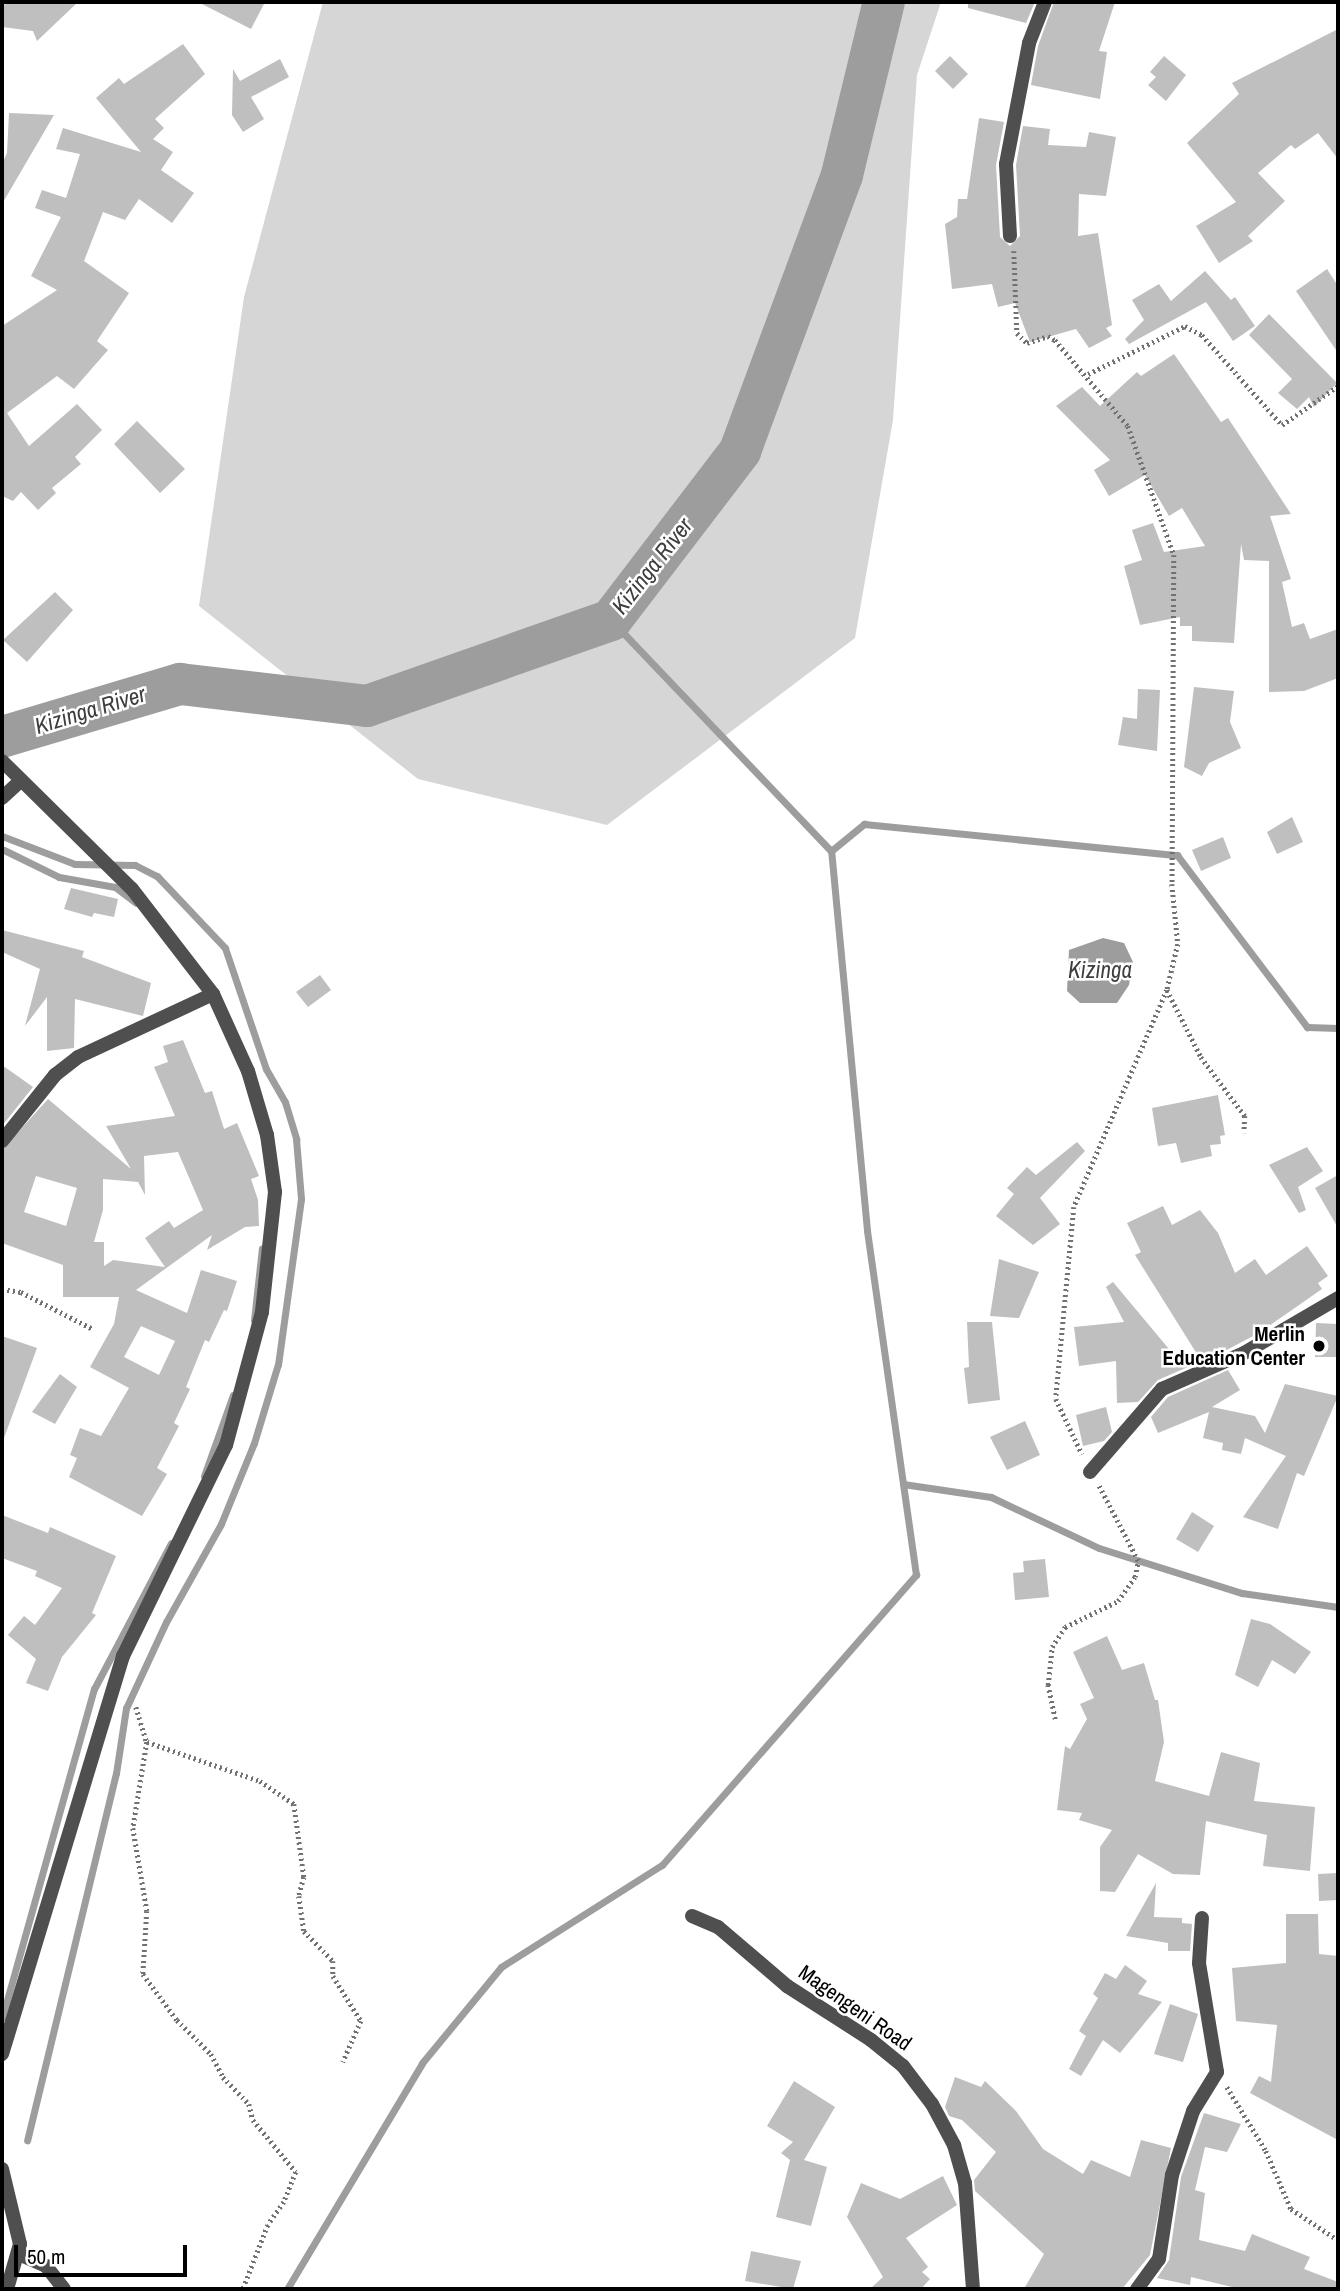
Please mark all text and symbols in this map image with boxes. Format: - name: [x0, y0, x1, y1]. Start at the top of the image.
- water label: Kizinga River: [606, 512, 698, 620]
- water label: Kizinga River: [31, 680, 149, 740]
- water label: Kizinga: [1068, 956, 1132, 984]
- place label: Merlin Education Center: [1162, 1321, 1305, 1371]
- marker: Merlin Education Center: [1311, 1338, 1327, 1354]
- street label: Magengeni Road: [794, 1960, 916, 2056]
- scale bar: [18, 2232, 191, 2276]
- text: 50 m: [27, 2242, 65, 2271]

